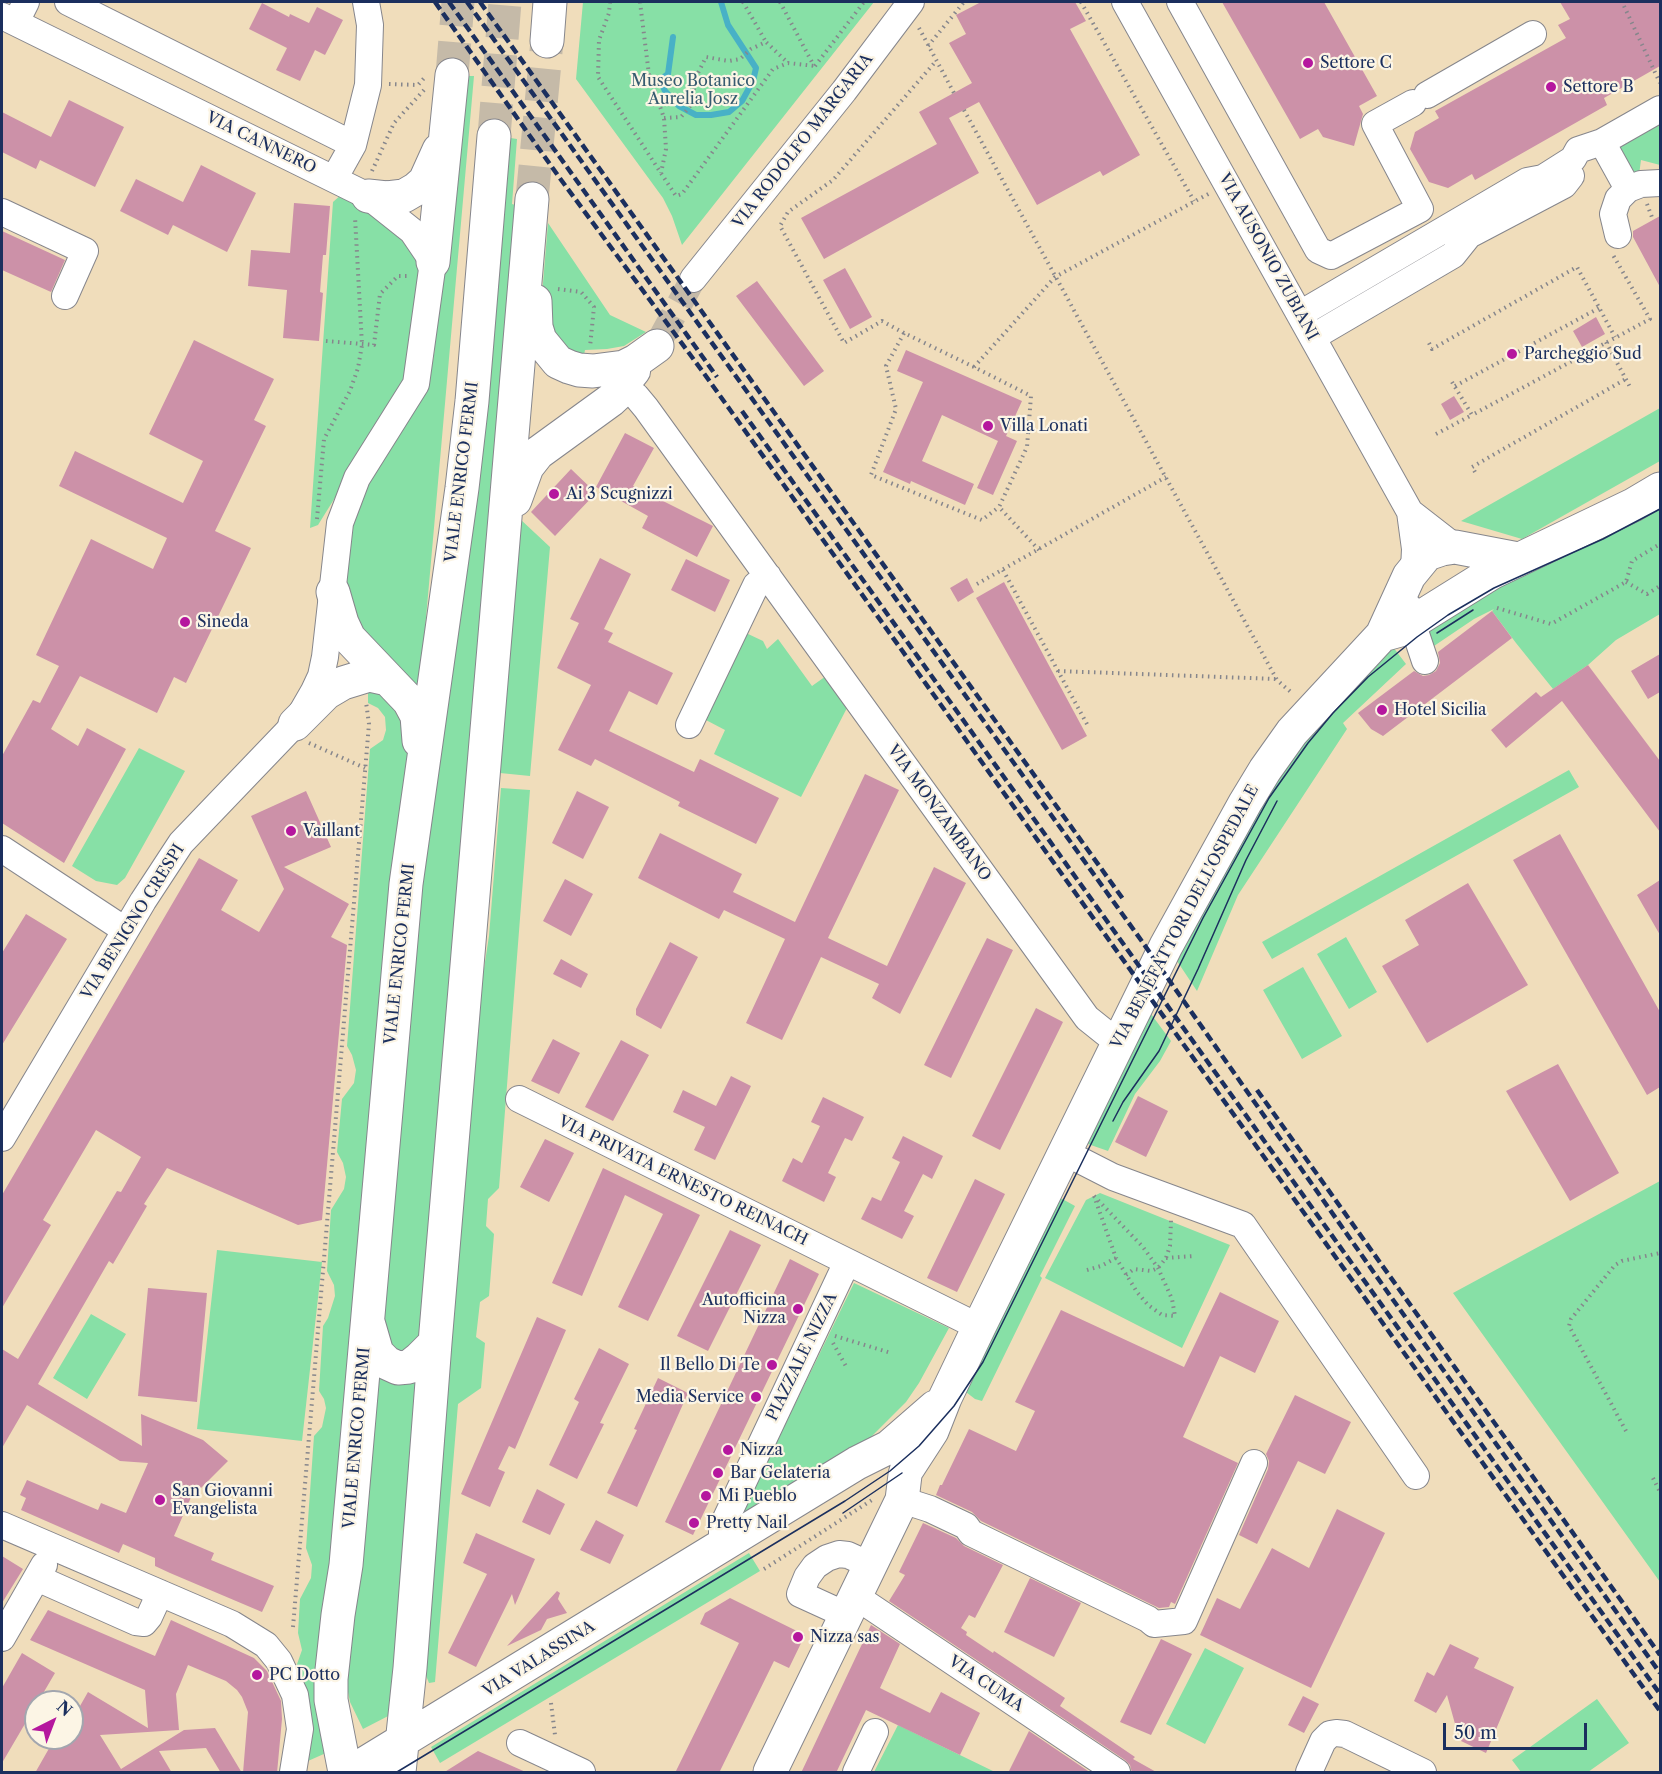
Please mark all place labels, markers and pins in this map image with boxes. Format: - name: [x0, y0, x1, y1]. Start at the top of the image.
- place label: Settore C: [1320, 53, 1392, 73]
- marker: Settore C: [1301, 56, 1315, 70]
- place label: Settore B: [1563, 77, 1634, 97]
- marker: Settore B: [1544, 80, 1558, 94]
- place label: Parcheggio Sud: [1524, 344, 1642, 364]
- marker: Parcheggio Sud: [1505, 347, 1519, 361]
- place label: Villa Lonati: [1000, 416, 1088, 436]
- marker: Villa Lonati: [981, 419, 995, 433]
- place label: Ai 3 Scugnizzi: [566, 484, 673, 504]
- marker: Ai 3 Scugnizzi: [547, 487, 561, 501]
- place label: Sineda: [197, 612, 249, 632]
- marker: Sineda: [178, 615, 192, 629]
- place label: Hotel Sicilia: [1394, 700, 1487, 720]
- marker: Hotel Sicilia: [1375, 703, 1389, 717]
- place label: Vaillant: [303, 821, 360, 841]
- marker: Vaillant: [284, 824, 298, 838]
- place label: Autofficina Nizza: [702, 1290, 786, 1328]
- marker: Autofficina Nizza: [791, 1302, 805, 1316]
- place label: Il Bello Di Te: [660, 1355, 760, 1375]
- marker: Il Bello Di Te: [765, 1358, 779, 1372]
- place label: Media Service: [636, 1387, 744, 1407]
- marker: Media Service: [749, 1390, 763, 1404]
- place label: Nizza: [740, 1440, 783, 1460]
- marker: Nizza: [721, 1443, 735, 1457]
- place label: Bar Gelateria: [730, 1463, 830, 1483]
- marker: Bar Gelateria: [711, 1466, 725, 1480]
- place label: San Giovanni Evangelista: [172, 1481, 273, 1519]
- place label: Mi Pueblo: [718, 1486, 797, 1506]
- marker: Mi Pueblo: [699, 1489, 713, 1503]
- marker: San Giovanni Evangelista: [153, 1493, 167, 1507]
- place label: Pretty Nail: [706, 1513, 787, 1533]
- marker: Pretty Nail: [687, 1516, 701, 1530]
- place label: Nizza sas: [810, 1627, 880, 1647]
- marker: Nizza sas: [791, 1630, 805, 1644]
- place label: PC Dotto: [269, 1665, 340, 1685]
- marker: PC Dotto: [250, 1668, 264, 1682]

